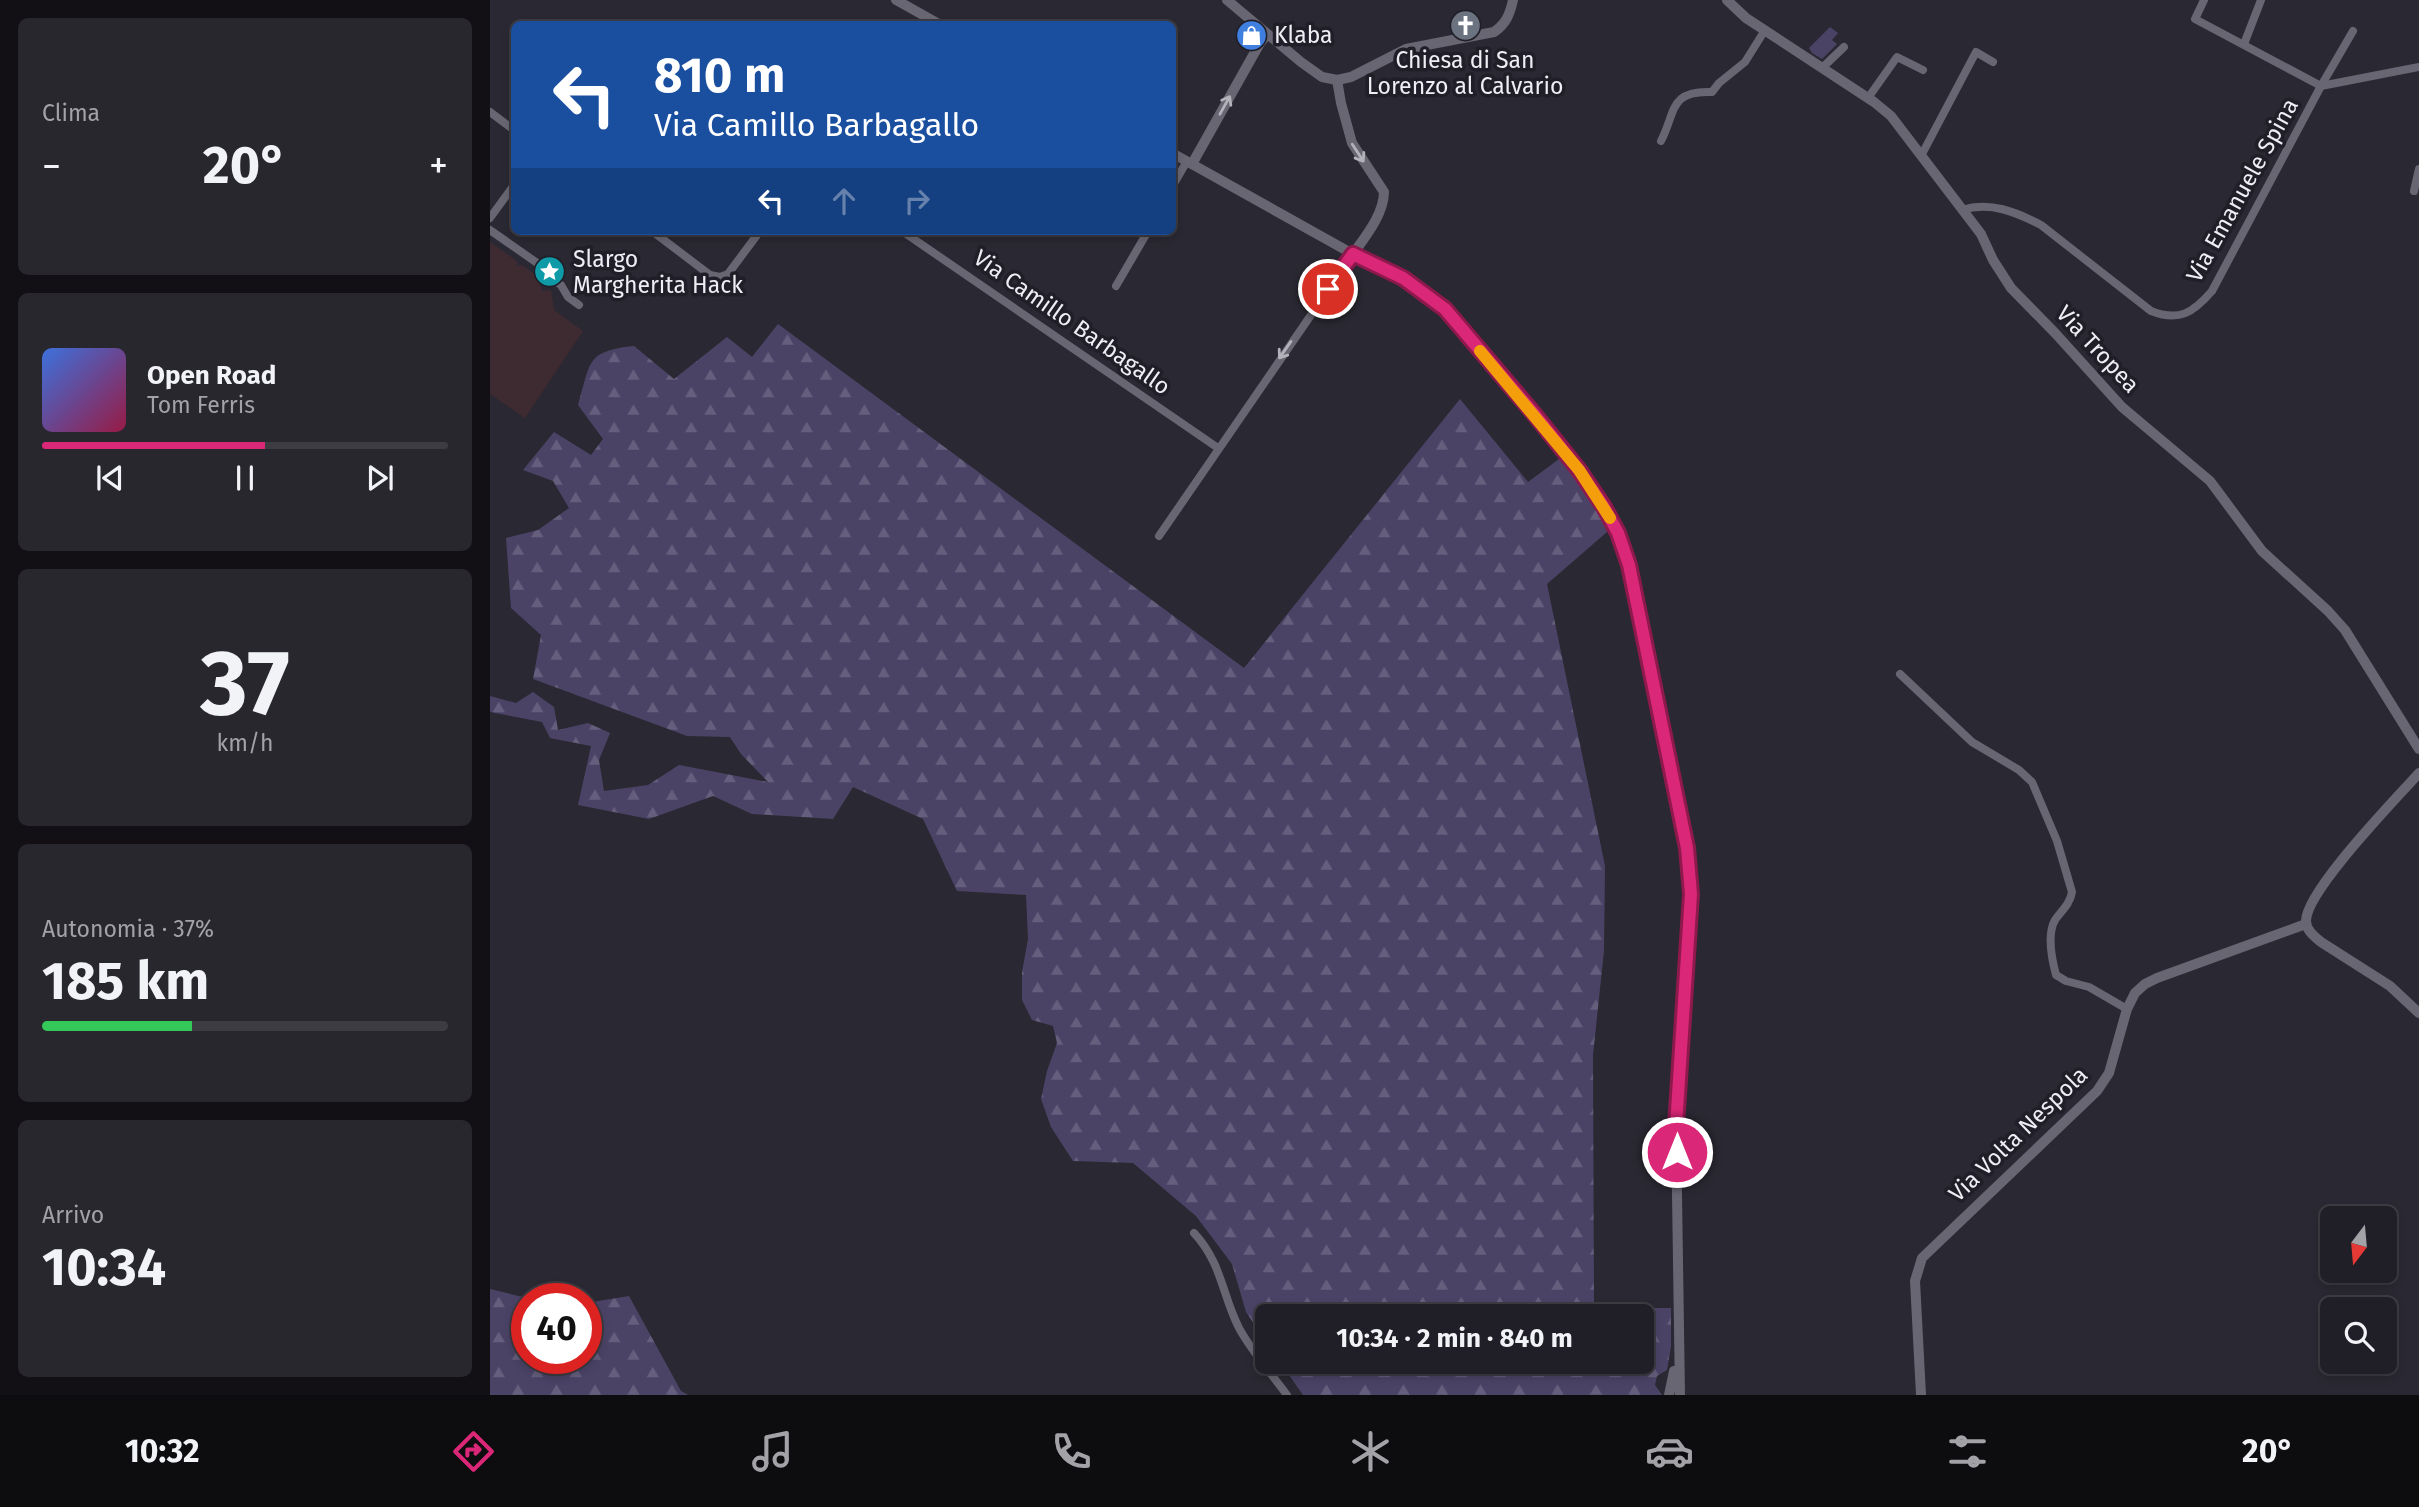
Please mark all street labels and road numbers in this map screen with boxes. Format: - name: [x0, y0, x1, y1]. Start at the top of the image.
- street label: Via Emanuele Spina: [2180, 93, 2304, 287]
- street label: Via Camillo Barbagallo: [968, 243, 1176, 401]
- street label: Via Tropea: [2051, 300, 2145, 398]
- street label: Via Volta Nespola: [1943, 1061, 2093, 1207]

